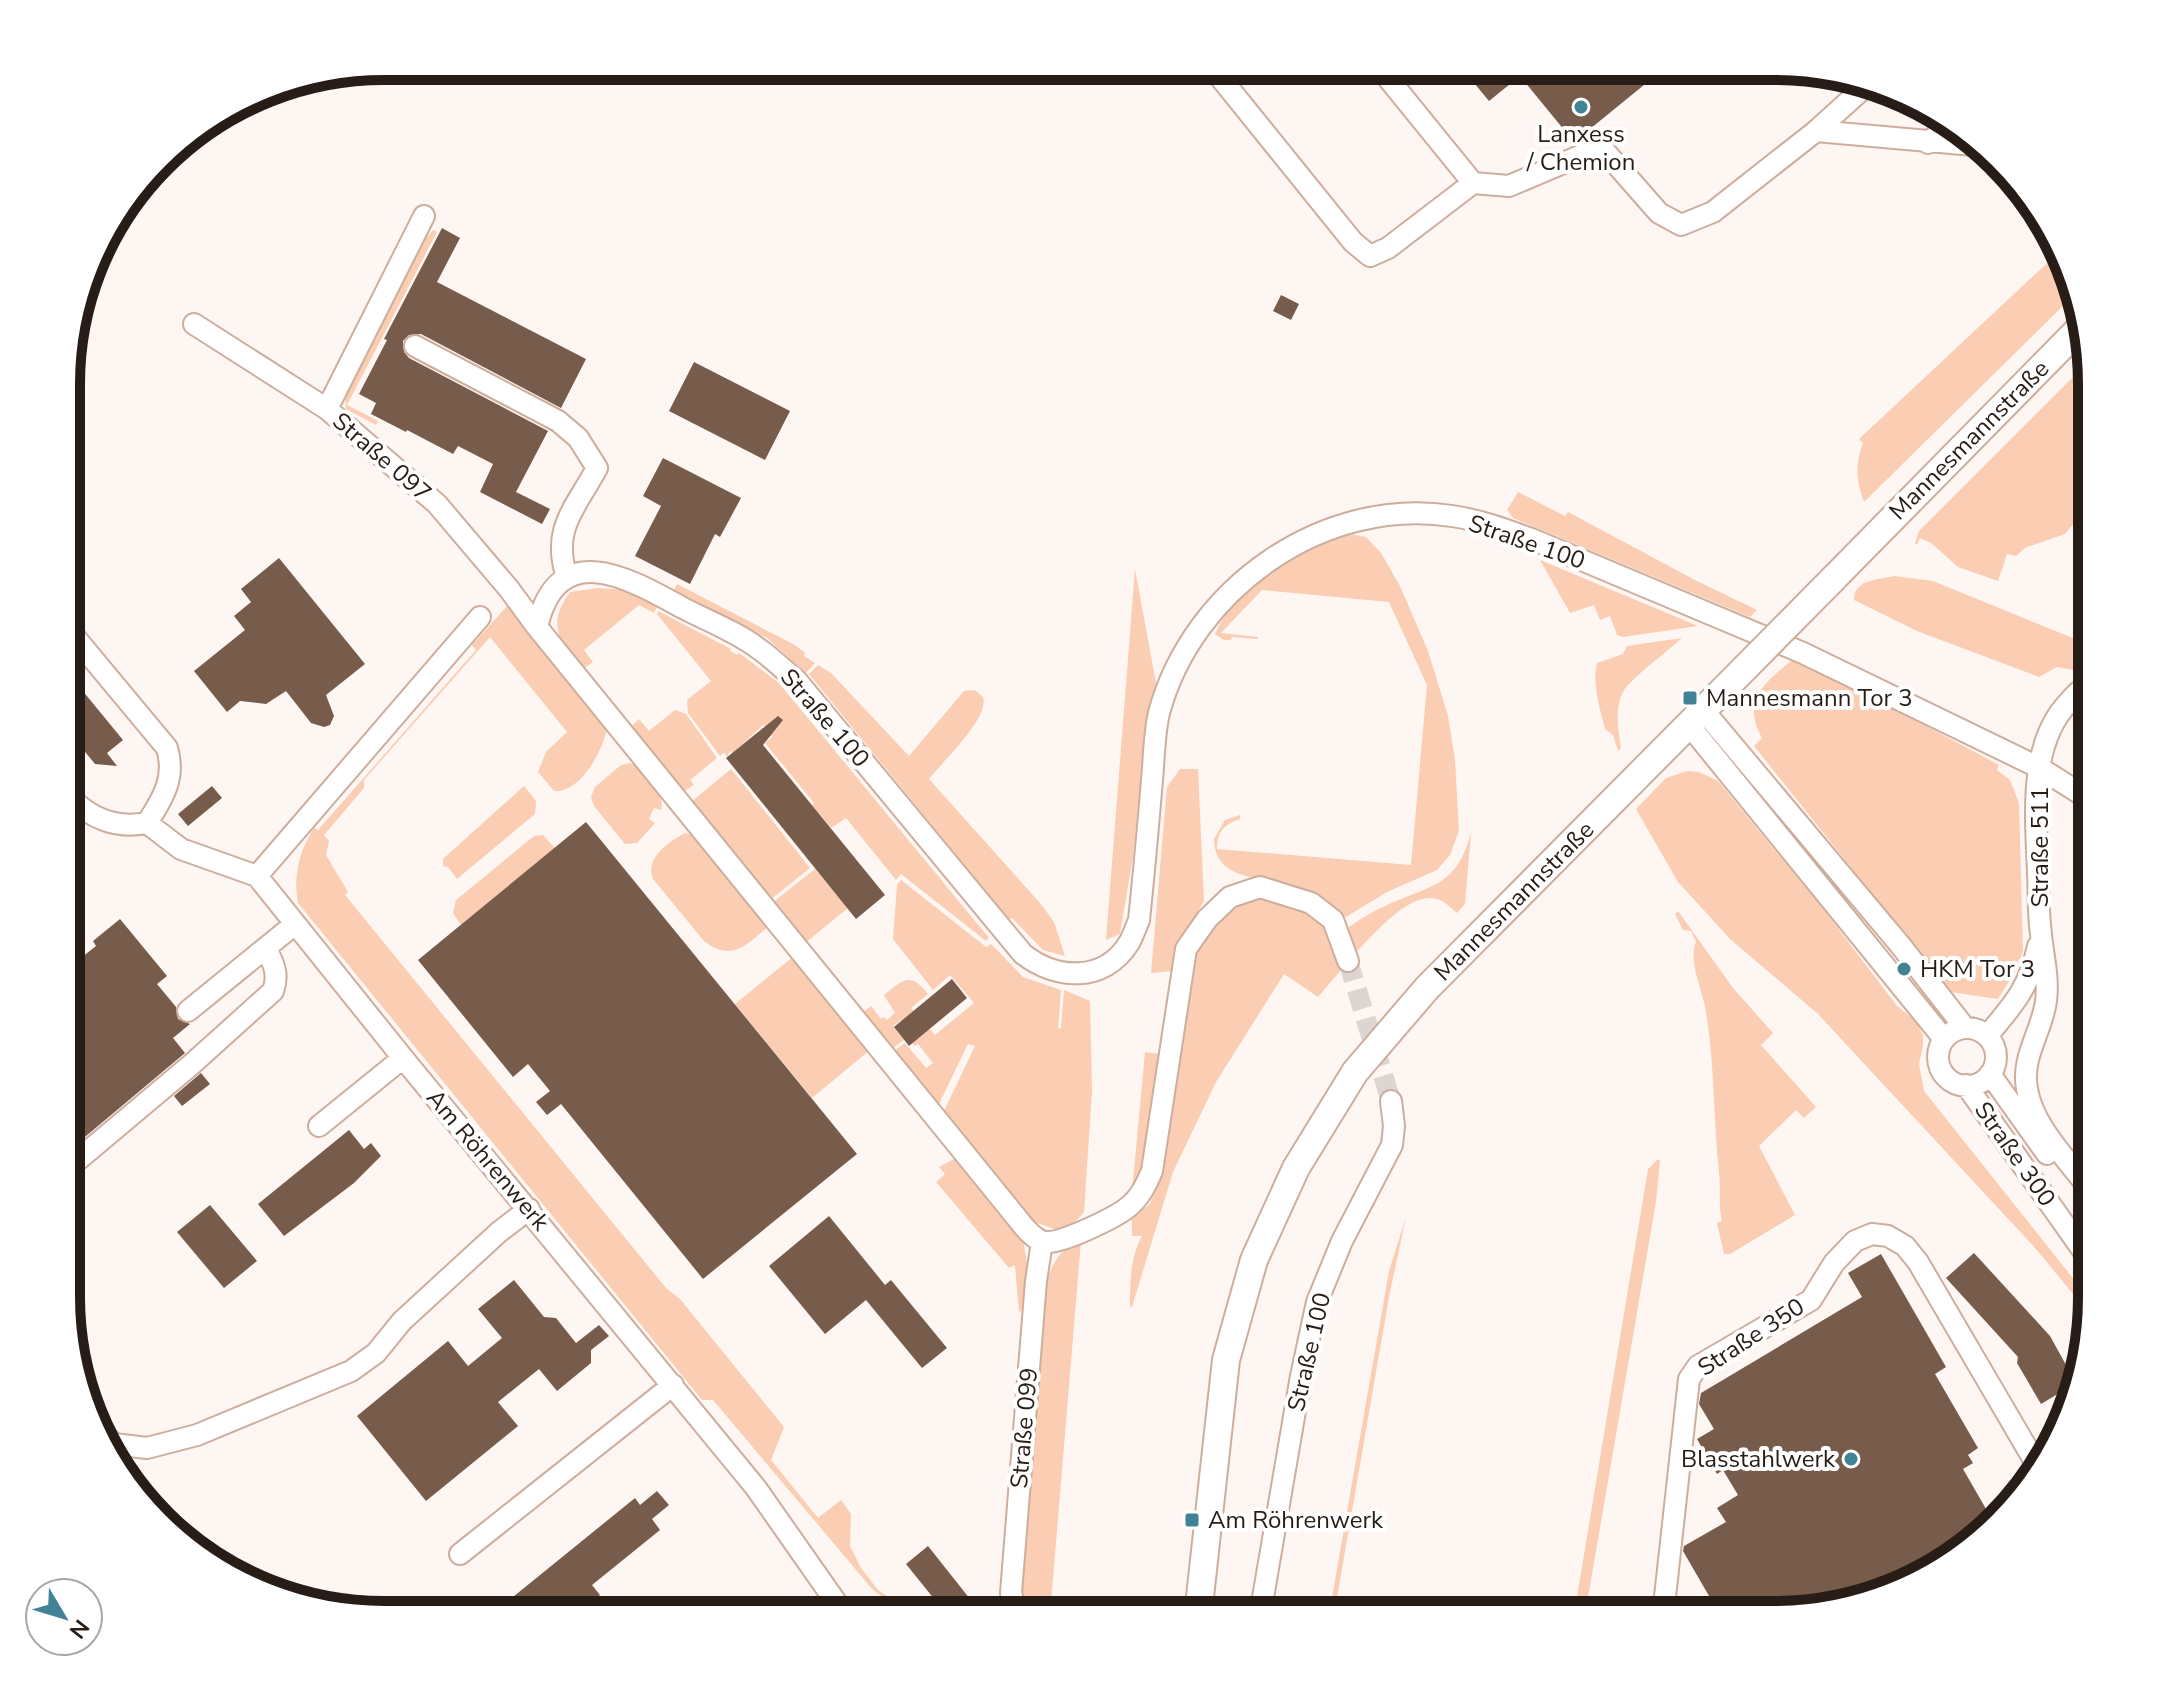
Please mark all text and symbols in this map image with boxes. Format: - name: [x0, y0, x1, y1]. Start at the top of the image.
- marker: Lanxess / Chemion: [1572, 98, 1590, 116]
- place label: Lanxess / Chemion: [1526, 118, 1635, 178]
- street label: Mannesmannstraße: [1882, 353, 2056, 527]
- street label: Straße 097: [326, 405, 438, 509]
- street label: Straße 100: [1464, 507, 1590, 577]
- street label: Straße 100: [773, 662, 877, 774]
- place label: Mannesmann Tor 3: [1706, 682, 1913, 714]
- marker: Mannesmann Tor 3: [1681, 689, 1699, 707]
- street label: Straße 511: [2024, 786, 2056, 908]
- street label: Mannesmannstraße: [1427, 814, 1601, 988]
- place label: HKM Tor 3: [1920, 953, 2035, 985]
- marker: HKM Tor 3: [1895, 960, 1913, 978]
- street label: Am Röhrenwerk: [419, 1083, 557, 1238]
- street label: Straße 300: [1967, 1095, 2063, 1213]
- street label: Straße 100: [1280, 1289, 1338, 1415]
- street label: Straße 350: [1691, 1291, 1811, 1383]
- street label: Straße 099: [1003, 1366, 1045, 1490]
- place label: Blasstahlwerk: [1681, 1443, 1836, 1475]
- marker: Blasstahlwerk: [1842, 1450, 1860, 1468]
- place label: Am Röhrenwerk: [1208, 1504, 1384, 1536]
- marker: Am Röhrenwerk: [1183, 1511, 1201, 1529]
- north arrow: [24, 1577, 104, 1657]
- text: N: [62, 1613, 96, 1644]

